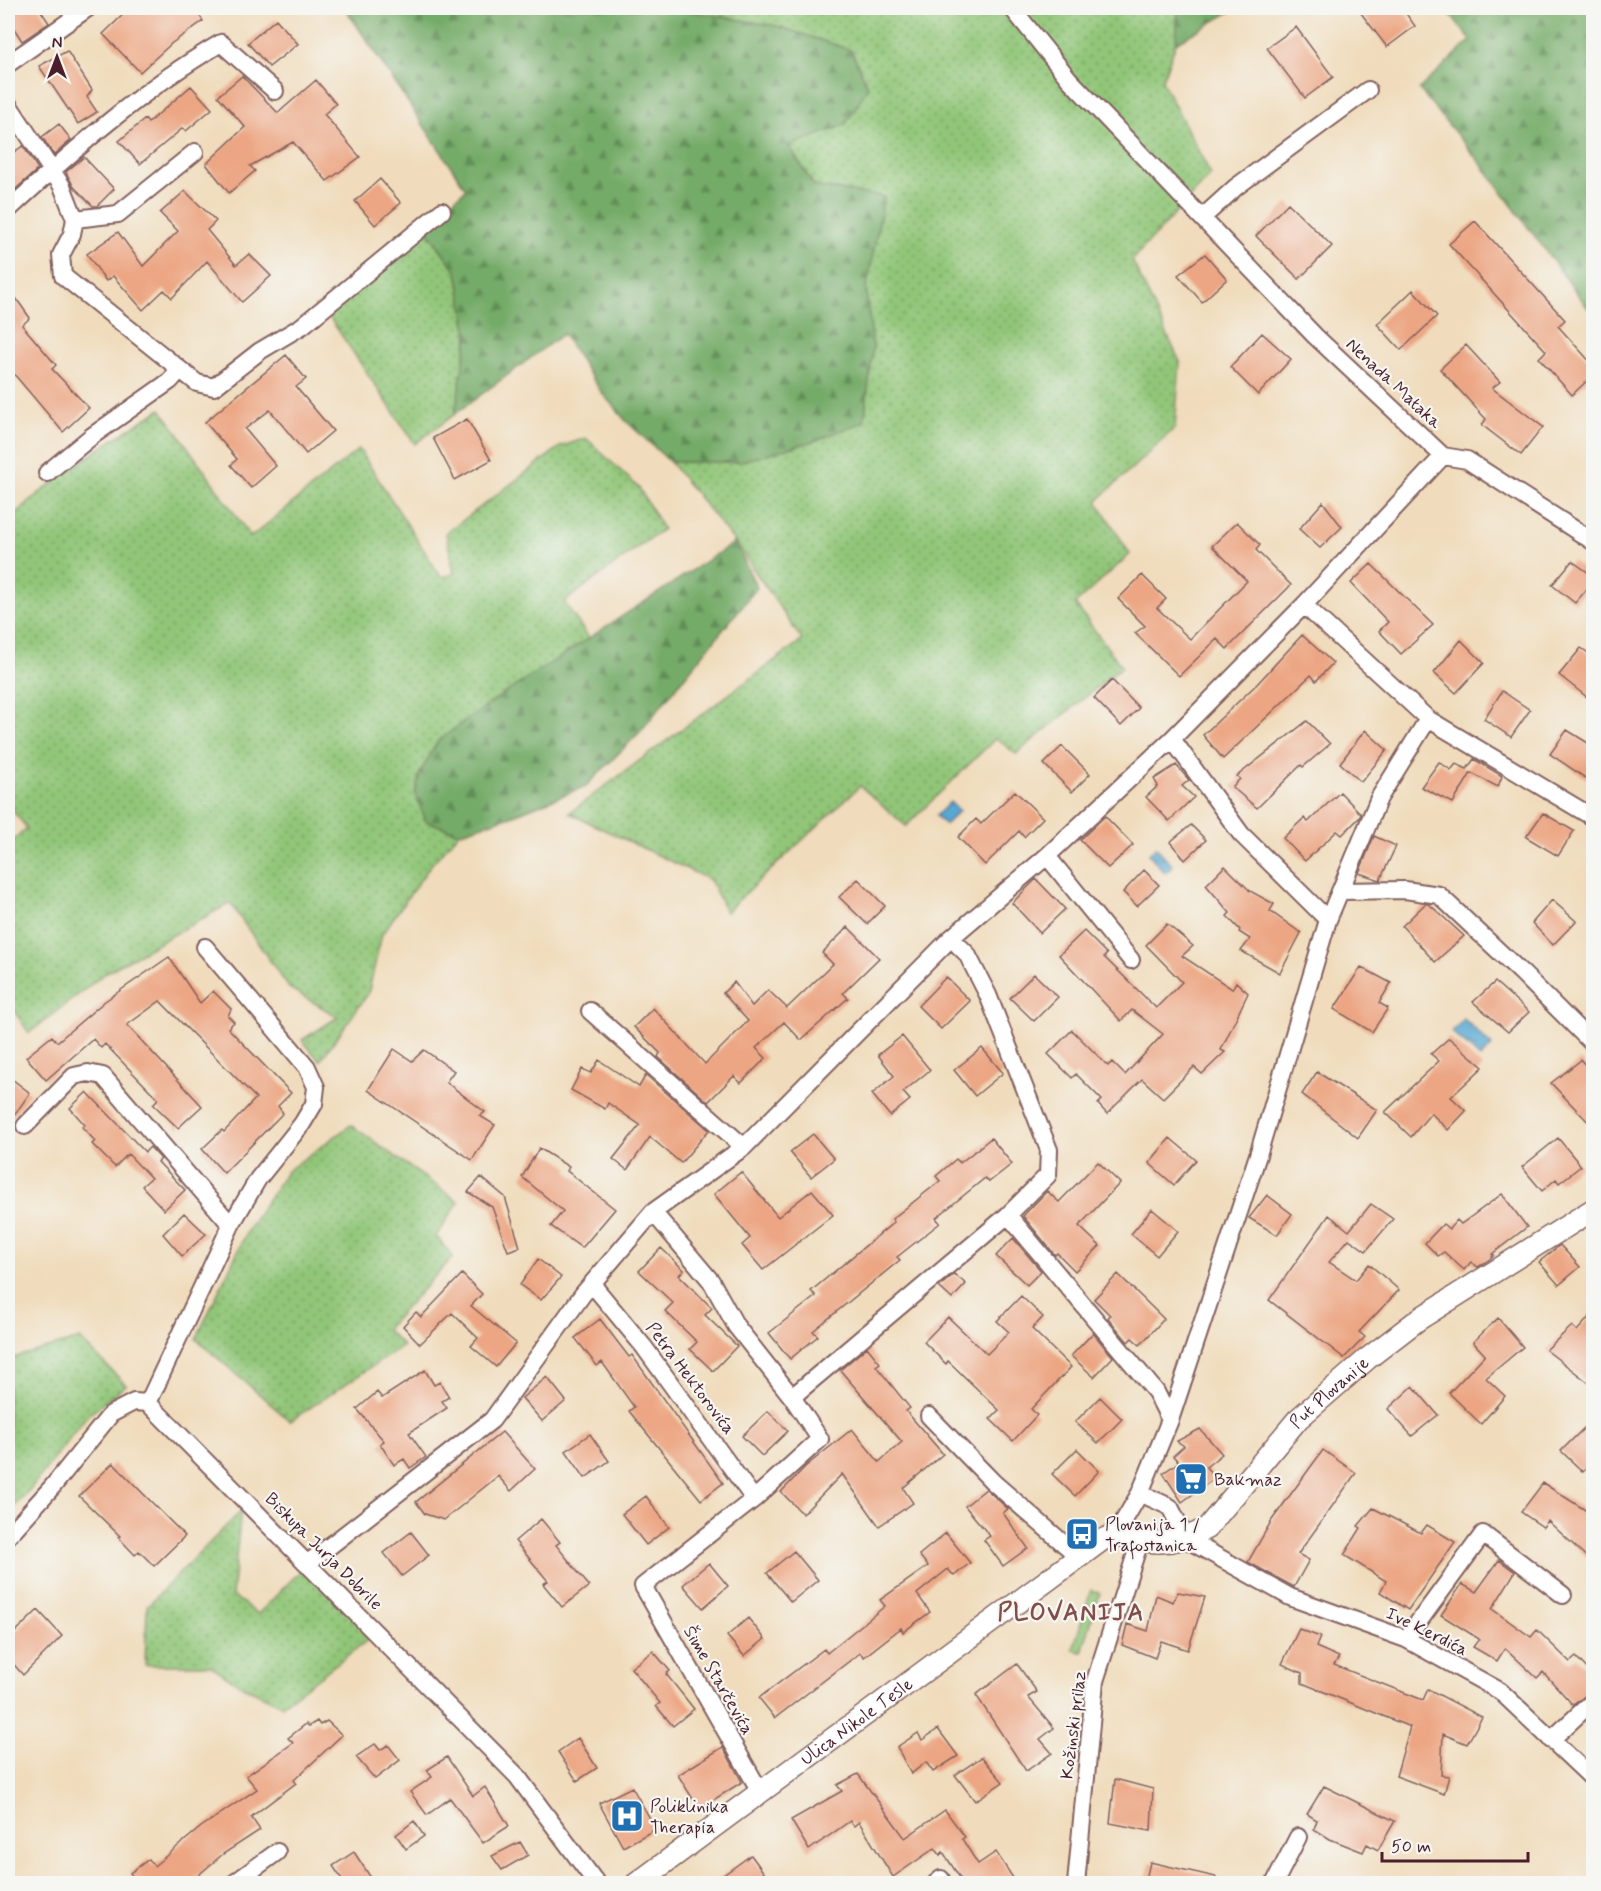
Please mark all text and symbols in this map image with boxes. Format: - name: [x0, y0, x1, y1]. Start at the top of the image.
- north arrow: [27, 27, 87, 87]
- text: N: [52, 33, 62, 54]
- street label: Nenada Mataka: [1340, 333, 1447, 435]
- street label: Petra Hektorovića: [640, 1317, 740, 1440]
- street label: Put Plovanije: [1284, 1351, 1375, 1434]
- supermarket icon: Bakmaz: [1173, 1461, 1209, 1497]
- place label: Bakmaz: [1214, 1468, 1282, 1492]
- street label: Biskupa Jurja Dobrile: [259, 1488, 387, 1616]
- place label: Plovanija 1 / Trafostanica: [1105, 1513, 1200, 1560]
- bus stop icon: Plovanija 1 / Trafostanica: [1064, 1516, 1100, 1552]
- district label: PLOVANIJA: [997, 1598, 1145, 1629]
- street label: Ive Kerdića: [1382, 1602, 1472, 1662]
- street label: Šime Starčevića: [677, 1622, 759, 1739]
- street label: Kožinski prilaz: [1055, 1669, 1093, 1781]
- street label: Ulica Nikole Tesle: [796, 1673, 918, 1772]
- place label: Poliklinika Therapia: [650, 1795, 728, 1840]
- hospital icon: Poliklinika Therapia: [609, 1798, 645, 1834]
- scale bar: [1382, 1825, 1528, 1863]
- text: 50 m: [1391, 1835, 1431, 1859]

